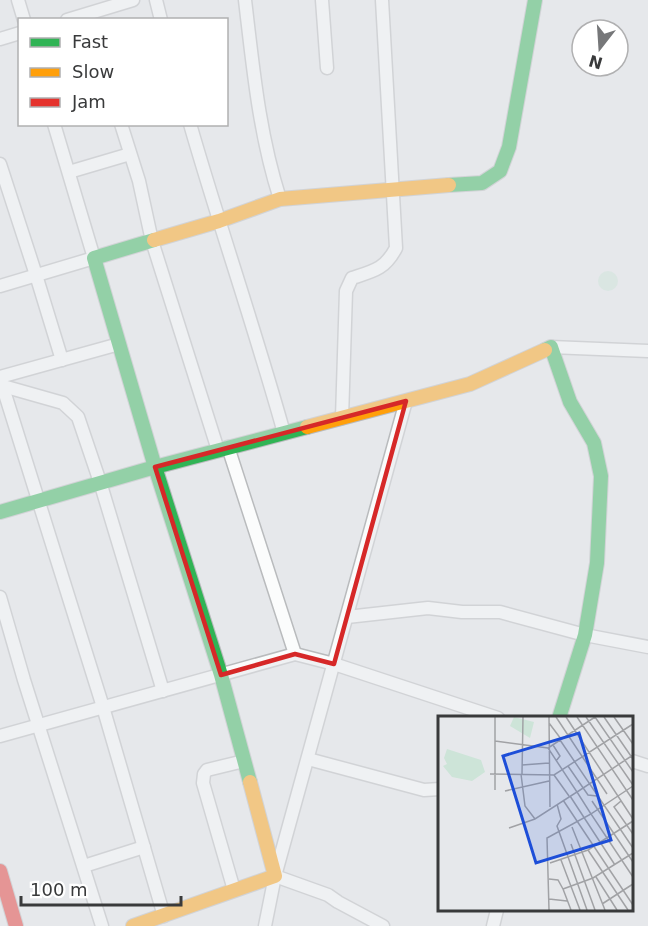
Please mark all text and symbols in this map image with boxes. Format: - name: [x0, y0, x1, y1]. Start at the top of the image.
- legend: [18, 18, 228, 126]
- north arrow: [570, 18, 630, 78]
- text: Fast: [72, 31, 108, 52]
- text: N: [587, 51, 605, 73]
- text: Slow: [72, 61, 114, 82]
- text: Jam: [71, 91, 106, 112]
- inset map: [438, 716, 633, 911]
- scale bar: [21, 869, 182, 907]
- text: 100 m: [30, 879, 88, 900]

